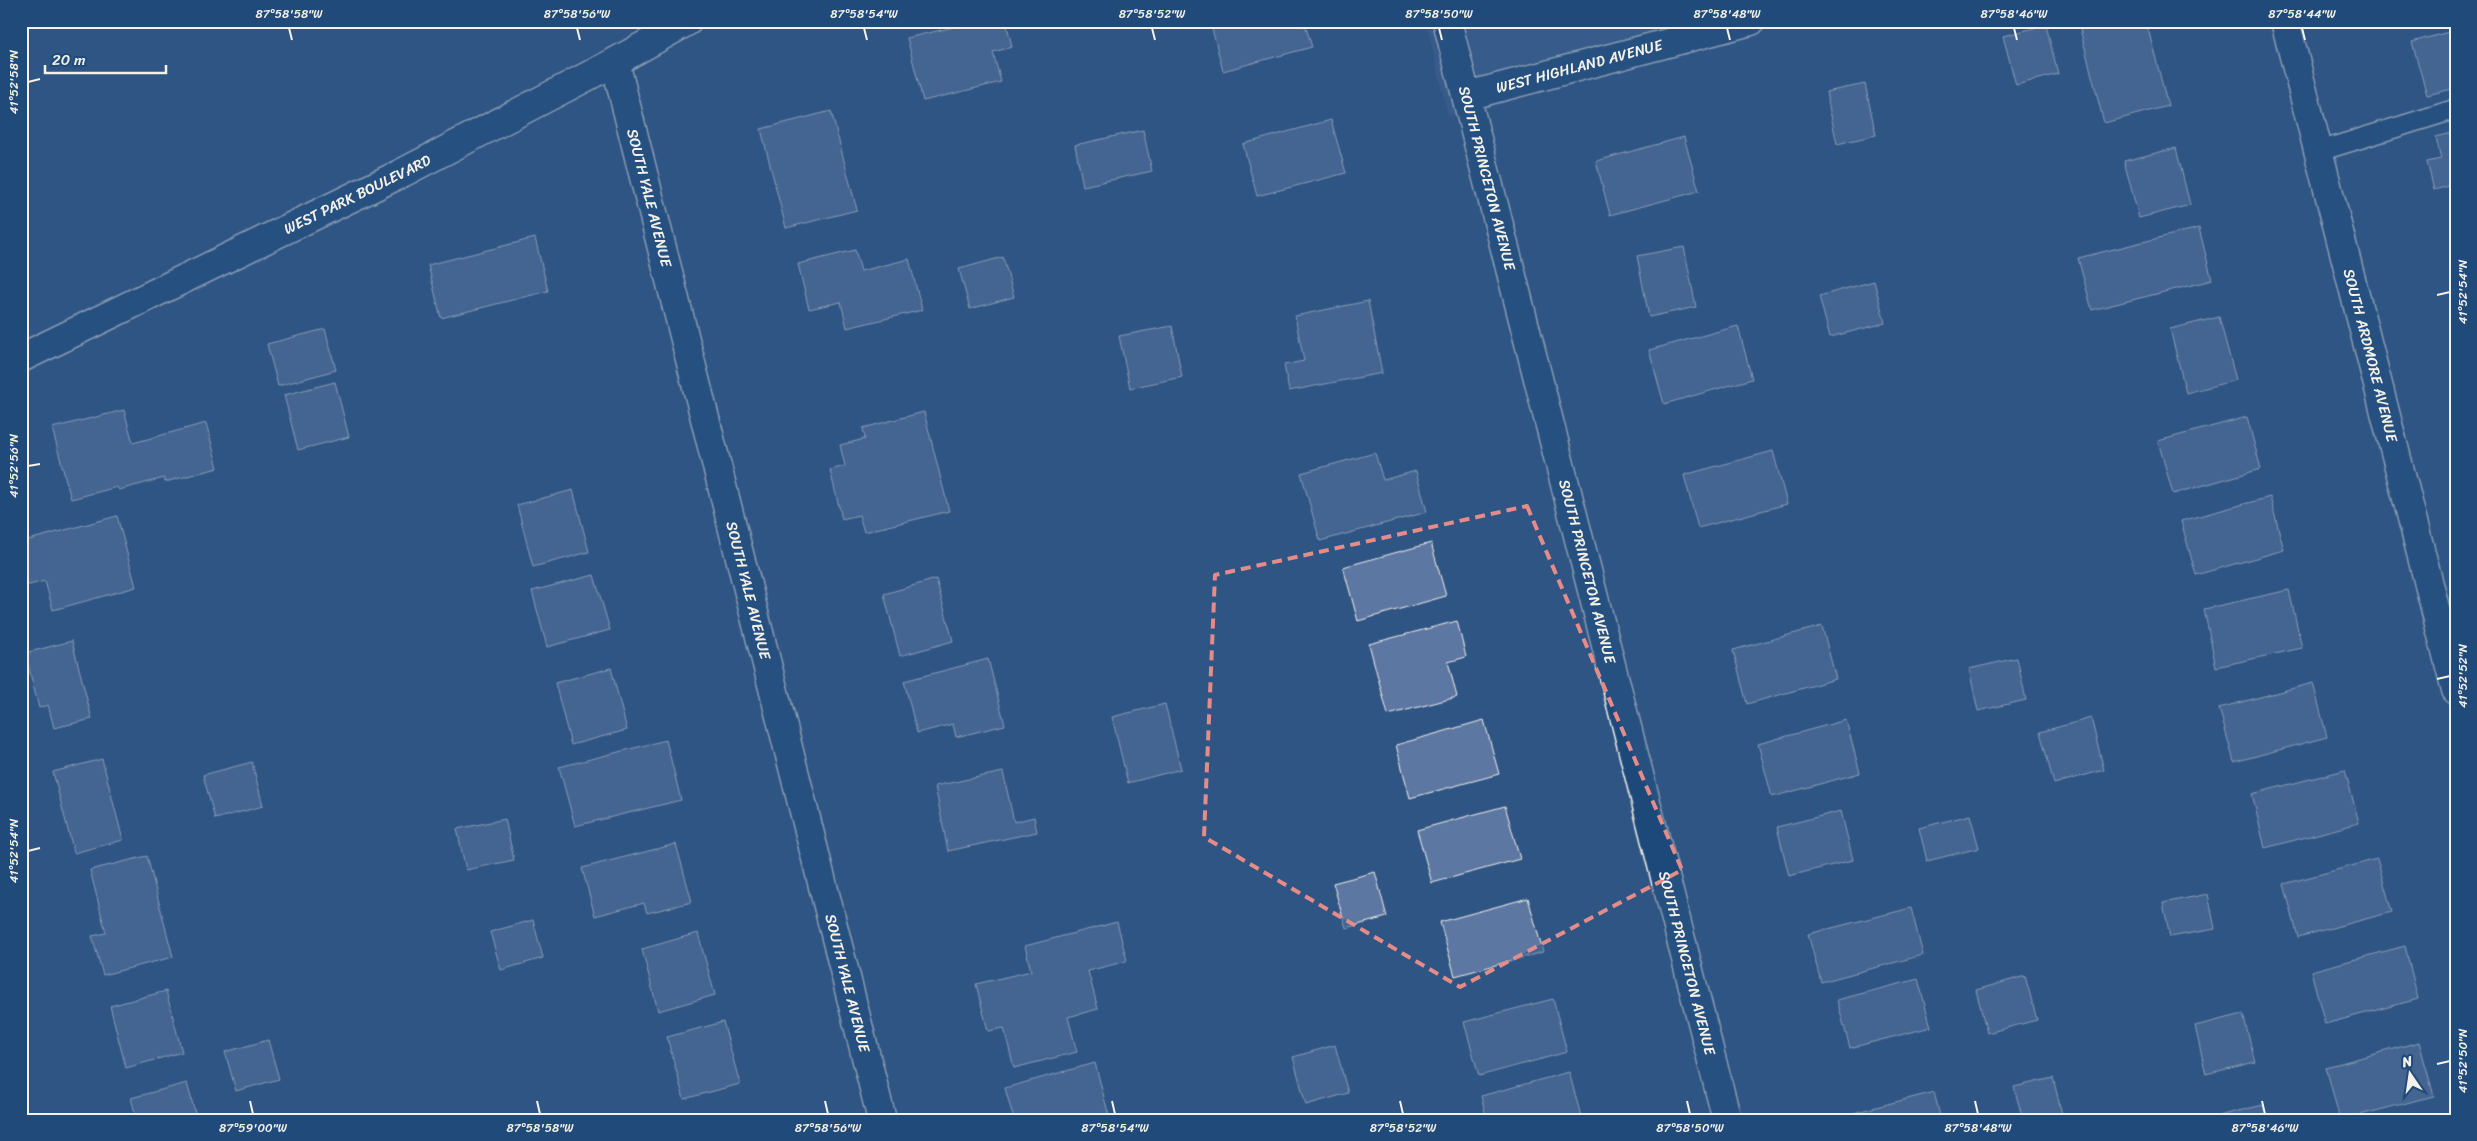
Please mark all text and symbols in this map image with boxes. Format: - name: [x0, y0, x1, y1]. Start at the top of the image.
- text: 87°58'58"W: [255, 3, 323, 25]
- text: 87°58'56"W: [544, 3, 611, 25]
- text: 87°58'54"W: [830, 3, 898, 25]
- text: 87°58'52"W: [1119, 3, 1186, 25]
- text: 87°58'50"W: [1405, 3, 1473, 25]
- text: 87°58'48"W: [1693, 3, 1761, 25]
- text: 87°58'46"W: [1981, 3, 2048, 25]
- text: 87°58'44"W: [2268, 3, 2336, 25]
- street label: WEST HIGHLAND AVENUE: [1493, 31, 1667, 101]
- scale bar: [45, 42, 166, 74]
- text: 20 m: [52, 47, 86, 73]
- text: 41°52'58"N: [3, 49, 25, 114]
- street label: SOUTH PRINCETON AVENUE: [1451, 83, 1523, 275]
- street label: SOUTH YALE AVENUE: [619, 126, 680, 271]
- street label: WEST PARK BOULEVARD: [279, 147, 436, 242]
- text: 41°52'54"N: [2452, 259, 2474, 324]
- street label: SOUTH ARDMORE AVENUE: [2336, 266, 2406, 446]
- text: 41°52'56"N: [3, 433, 25, 498]
- street label: SOUTH PRINCETON AVENUE: [1551, 476, 1624, 668]
- street label: SOUTH YALE AVENUE: [718, 518, 779, 664]
- text: 41°52'52"N: [2452, 643, 2474, 708]
- text: 41°52'54"N: [3, 818, 25, 883]
- street label: SOUTH PRINCETON AVENUE: [1651, 868, 1723, 1059]
- street label: SOUTH YALE AVENUE: [817, 911, 878, 1057]
- text: 41°52'50"N: [2452, 1028, 2474, 1093]
- north arrow: [2384, 1048, 2434, 1098]
- text: N: [2399, 1048, 2415, 1075]
- text: 87°59'00"W: [219, 1117, 288, 1139]
- text: 87°58'58"W: [506, 1117, 574, 1139]
- text: 87°58'56"W: [795, 1117, 862, 1139]
- text: 87°58'54"W: [1081, 1117, 1149, 1139]
- text: 87°58'52"W: [1370, 1117, 1437, 1139]
- text: 87°58'50"W: [1656, 1117, 1724, 1139]
- text: 87°58'48"W: [1944, 1117, 2012, 1139]
- text: 87°58'46"W: [2232, 1117, 2299, 1139]

